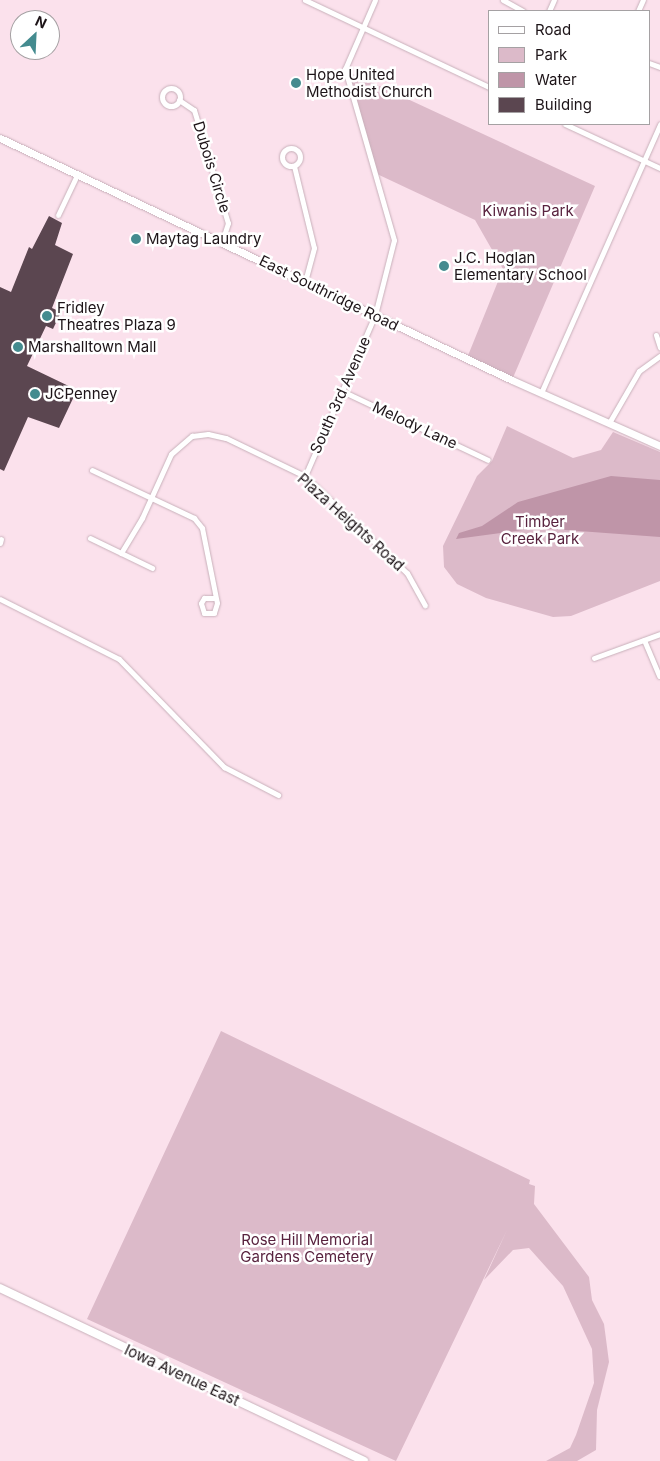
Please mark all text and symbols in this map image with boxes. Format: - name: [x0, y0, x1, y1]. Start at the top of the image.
- north arrow: [10, 10, 60, 60]
- legend: [488, 10, 650, 125]
- text: N: [33, 12, 50, 32]
- text: Road: [535, 20, 571, 39]
- text: Park: [535, 45, 567, 64]
- place label: Hope United Methodist Church: [306, 65, 432, 100]
- text: Water: [535, 70, 577, 89]
- marker: Hope United Methodist Church: [290, 77, 302, 89]
- text: Building: [535, 95, 592, 114]
- street label: Dubois Circle: [190, 119, 234, 215]
- park label: Kiwanis Park: [482, 202, 574, 220]
- place label: Maytag Laundry: [146, 230, 261, 248]
- marker: Maytag Laundry: [130, 233, 142, 245]
- place label: J.C. Hoglan Elementary School: [454, 248, 587, 283]
- street label: East Southridge Road: [256, 251, 402, 335]
- marker: J.C. Hoglan Elementary School: [438, 260, 450, 272]
- place label: Fridley Theatres Plaza 9: [57, 298, 176, 333]
- marker: Fridley Theatres Plaza 9: [41, 310, 53, 322]
- street label: South 3rd Avenue: [306, 334, 374, 456]
- place label: Marshalltown Mall: [28, 338, 156, 356]
- marker: Marshalltown Mall: [12, 341, 24, 353]
- place label: JCPenney: [45, 385, 117, 403]
- marker: JCPenney: [29, 388, 41, 400]
- street label: Melody Lane: [370, 398, 460, 452]
- street label: Plaza Heights Road: [294, 469, 408, 575]
- park label: Timber Creek Park: [501, 512, 579, 547]
- park label: Rose Hill Memorial Gardens Cemetery: [240, 1230, 374, 1265]
- street label: Iowa Avenue East: [122, 1340, 242, 1410]

